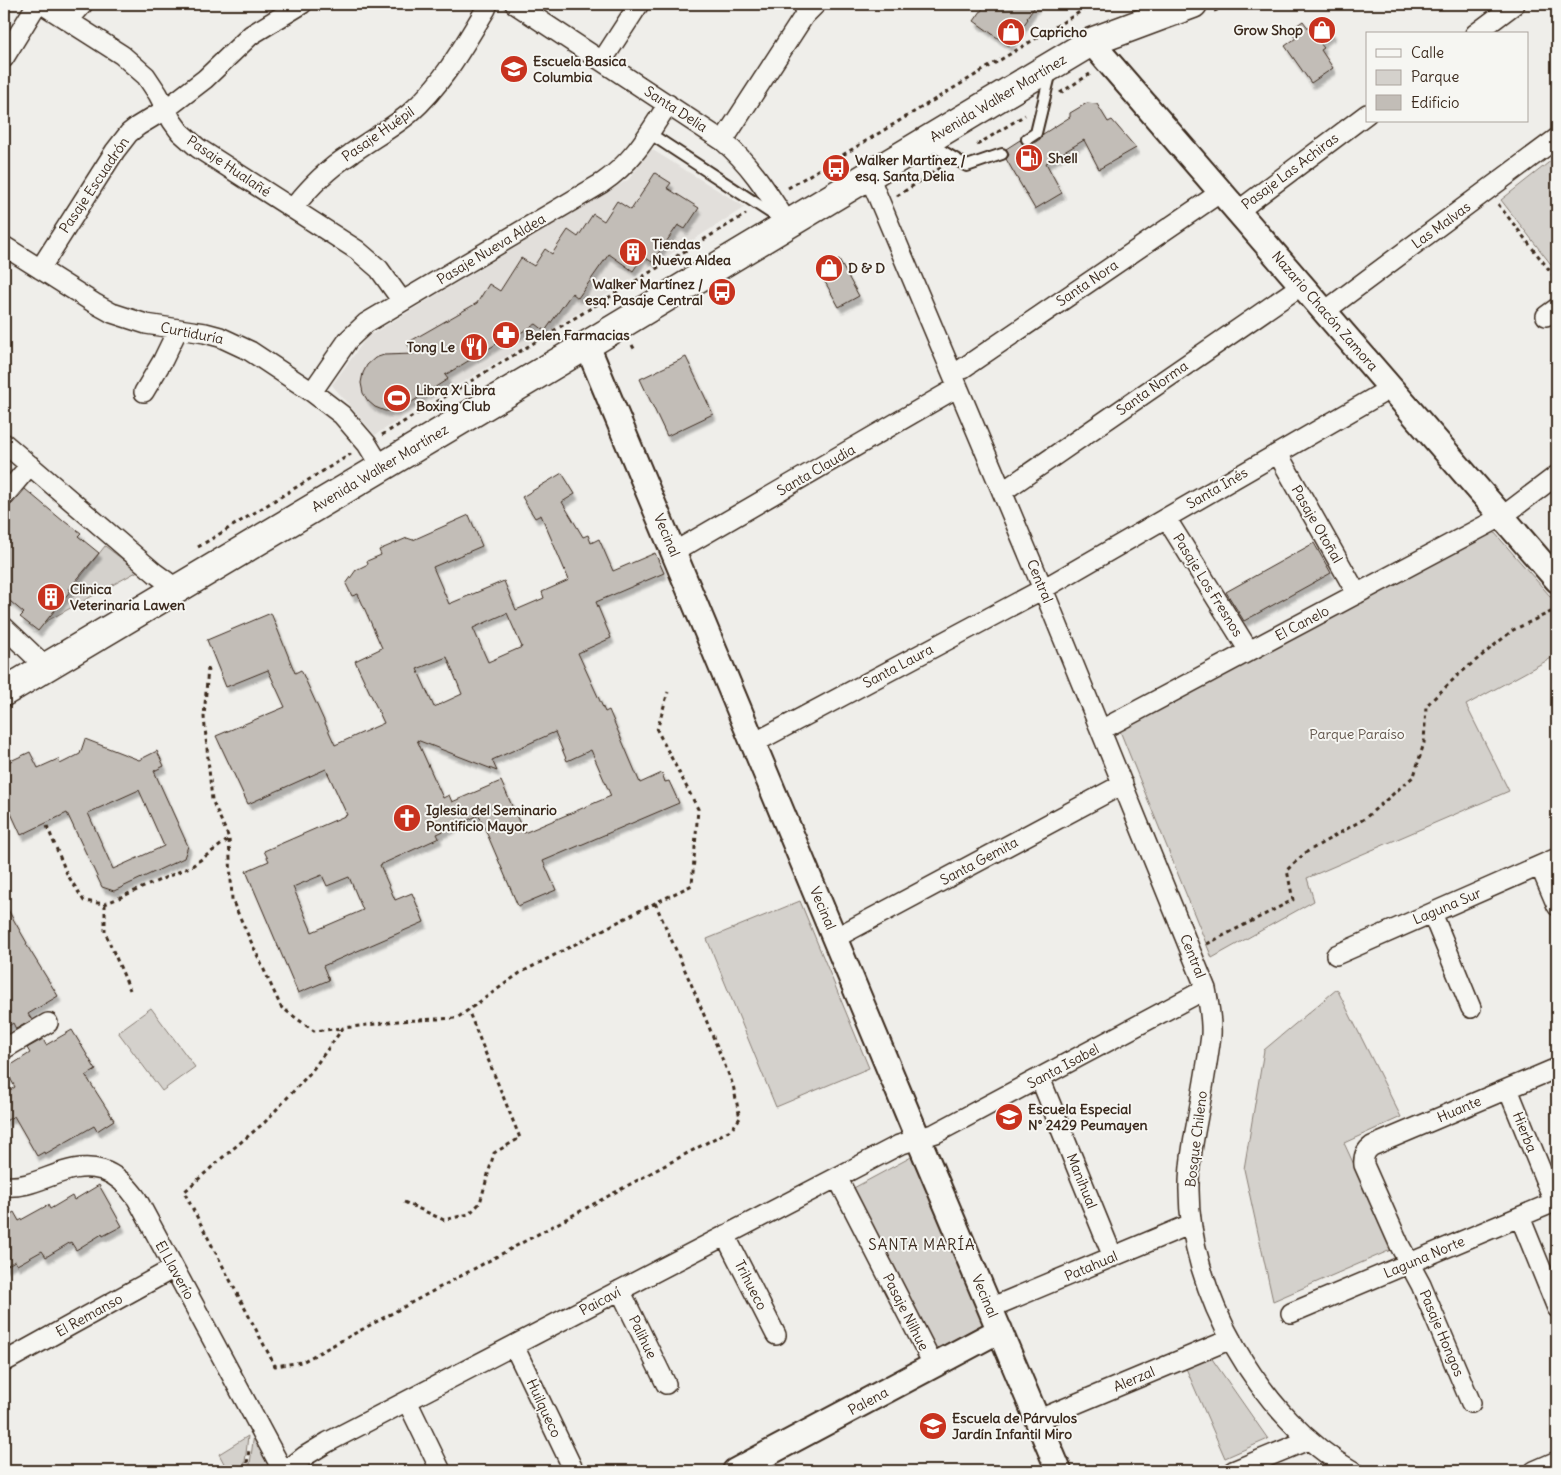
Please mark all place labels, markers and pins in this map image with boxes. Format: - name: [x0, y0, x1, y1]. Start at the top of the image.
- shop icon: Grow Shop: [1307, 15, 1337, 45]
- shop icon: Capricho: [996, 17, 1026, 47]
- place label: Grow Shop: [1233, 21, 1303, 39]
- place label: Capricho: [1030, 23, 1087, 41]
- place label: Escuela Basica Columbia: [533, 52, 627, 86]
- school or university icon: Escuela Basica Columbia: [499, 54, 529, 84]
- fuel station icon: Shell: [1014, 143, 1044, 173]
- place label: Shell: [1048, 149, 1078, 167]
- place label: Walker Martínez / esq. Santa Delia: [855, 151, 966, 185]
- bus stop icon: Walker Martínez / esq. Santa Delia: [821, 153, 851, 183]
- place label: Tiendas Nueva Aldea: [652, 235, 731, 269]
- building icon: Tiendas Nueva Aldea: [618, 237, 648, 267]
- shop icon: D & D: [814, 253, 844, 283]
- place label: D & D: [848, 259, 885, 277]
- place label: Walker Martínez / esq. Pasaje Central: [585, 275, 703, 309]
- bus stop icon: Walker Martínez / esq. Pasaje Central: [707, 277, 737, 307]
- pharmacy icon: Belen Farmacias: [491, 320, 521, 350]
- place label: Belen Farmacias: [525, 326, 630, 344]
- restaurant icon: Tong Le: [459, 332, 489, 362]
- place label: Tong Le: [407, 338, 455, 356]
- place label: Libra X Libra Boxing Club: [416, 381, 495, 415]
- sports icon: Libra X Libra Boxing Club: [382, 383, 412, 413]
- place label: Clinica Veterinaria Lawen: [70, 580, 185, 614]
- building icon: Clinica Veterinaria Lawen: [36, 582, 66, 612]
- place label: Iglesia del Seminario Pontificio Mayor: [426, 801, 557, 835]
- church icon: Iglesia del Seminario Pontificio Mayor: [392, 803, 422, 833]
- place label: Escuela Especial N° 2429 Peumayen: [1028, 1100, 1148, 1134]
- school or university icon: Escuela Especial N° 2429 Peumayen: [994, 1102, 1024, 1132]
- place label: Escuela de Párvulos Jardín Infantil Miro: [952, 1409, 1078, 1443]
- school or university icon: Escuela de Párvulos Jardín Infantil Miro: [918, 1411, 948, 1441]

